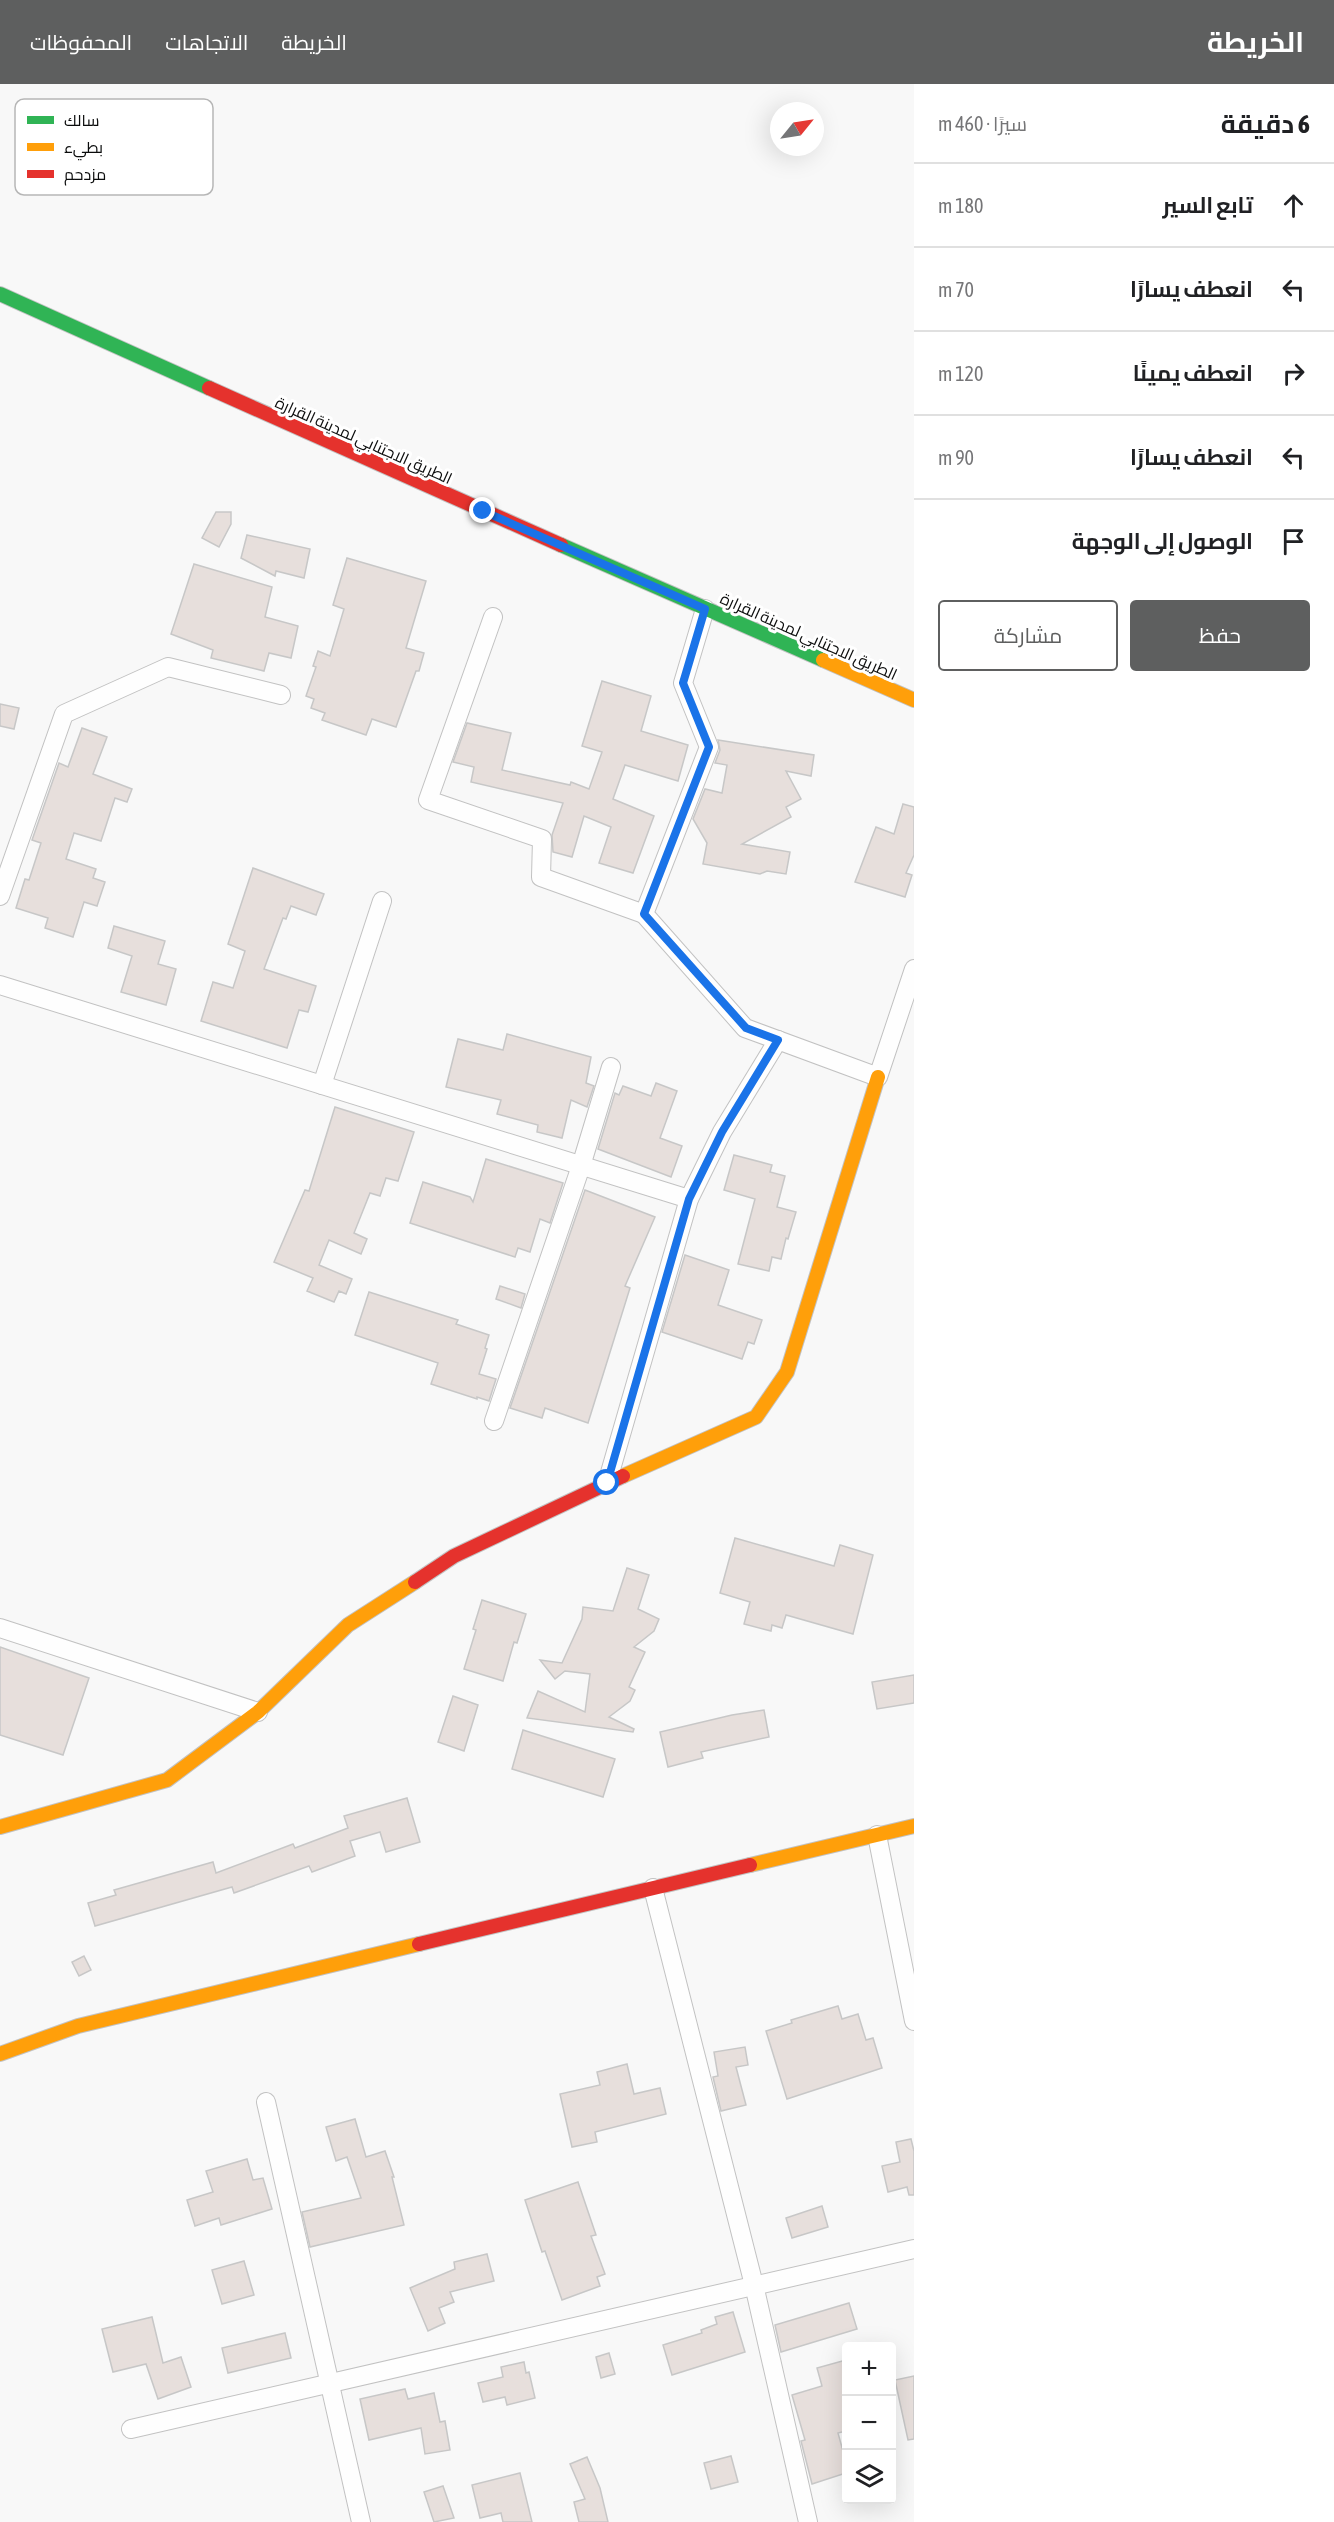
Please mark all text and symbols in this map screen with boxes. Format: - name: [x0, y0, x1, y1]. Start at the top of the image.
- text: الخريطة: [1207, 26, 1304, 58]
- text: المحفوظات: [30, 30, 132, 54]
- text: الاتجاهات: [165, 30, 248, 54]
- text: الخريطة: [281, 30, 347, 54]
- legend: [15, 99, 213, 195]
- north arrow: [770, 102, 824, 156]
- text: 6 دقيقة: [1221, 109, 1310, 139]
- text: سالك: [64, 111, 99, 129]
- text: سيرًا · 460 m: [938, 112, 1027, 135]
- text: بطيء: [64, 138, 103, 161]
- text: مزدحم: [64, 165, 106, 186]
- icon: ahead: [1277, 189, 1310, 222]
- text: تابع السير: [1163, 192, 1253, 218]
- text: 180 m: [938, 194, 983, 217]
- icon: left: [1277, 273, 1310, 306]
- text: انعطف يسارًا: [1130, 276, 1253, 302]
- text: 70 m: [938, 278, 974, 301]
- icon: right: [1277, 357, 1310, 390]
- text: انعطف يمينًا: [1133, 360, 1253, 386]
- text: 120 m: [938, 362, 983, 385]
- street label: الطريق الاجتنابي لمدينة القرارة: [271, 393, 455, 492]
- icon: left: [1277, 441, 1310, 474]
- text: انعطف يسارًا: [1130, 444, 1253, 470]
- text: 90 m: [938, 446, 974, 469]
- route end: [469, 497, 495, 523]
- icon: arrive: [1277, 525, 1310, 558]
- text: الوصول إلى الوجهة: [1072, 528, 1253, 554]
- street label: الطريق الاجتنابي لمدينة القرارة: [716, 589, 900, 688]
- button: مشاركة: [938, 600, 1118, 671]
- button: حفظ: [1130, 600, 1310, 671]
- route start: [593, 1469, 619, 1495]
- map controls: [842, 2342, 896, 2504]
- button: +: [842, 2342, 896, 2396]
- button: −: [842, 2396, 896, 2450]
- button: layers: [842, 2450, 896, 2504]

